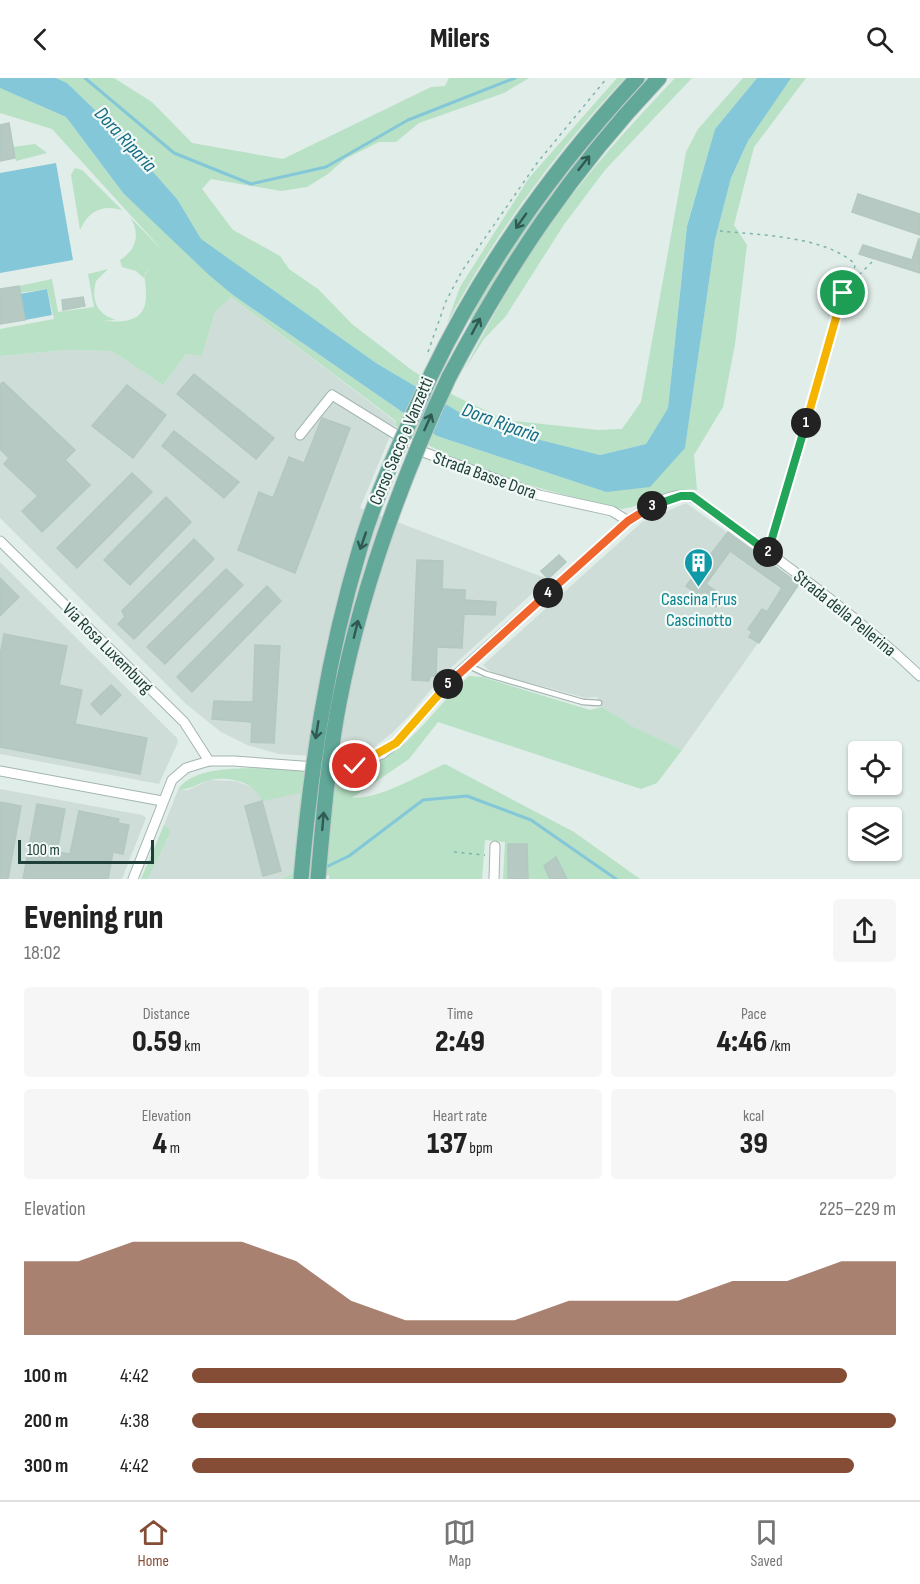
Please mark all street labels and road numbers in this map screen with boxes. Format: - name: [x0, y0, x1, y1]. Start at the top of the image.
- street label: Corso Sacco e Vanzetti: [365, 374, 438, 508]
- street label: Strada Basse Dora: [430, 447, 539, 504]
- street label: Strada della Pellerina: [789, 566, 900, 661]
- street label: Via Rosa Luxemburg: [58, 599, 157, 698]

